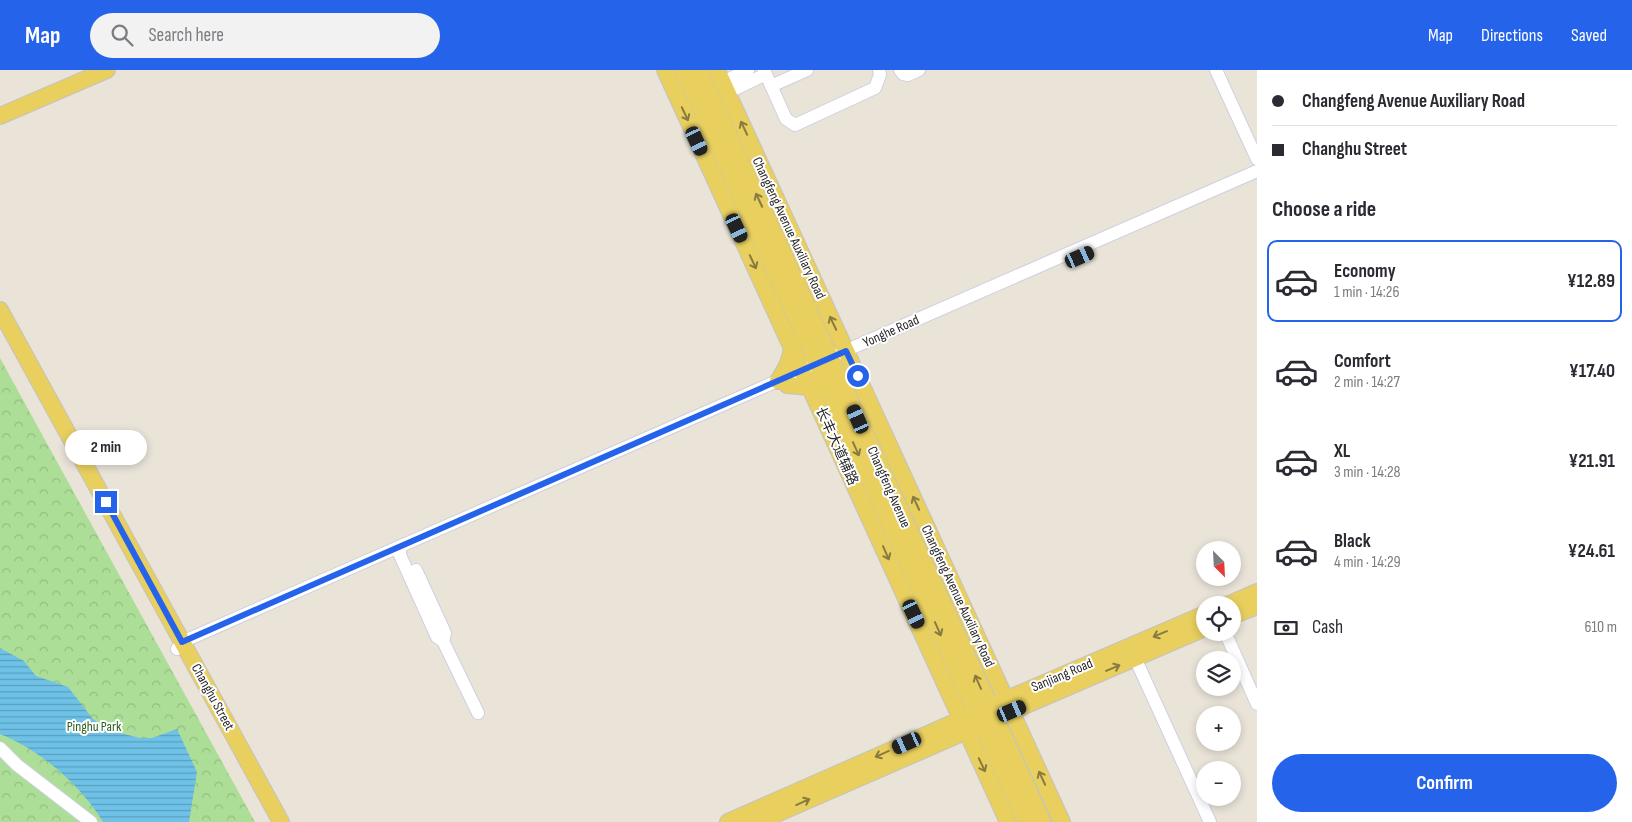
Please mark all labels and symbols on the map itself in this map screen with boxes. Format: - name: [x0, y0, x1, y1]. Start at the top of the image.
- one-way arrow: [681, 106, 690, 121]
- one-way arrow: [738, 121, 748, 136]
- car: [683, 124, 710, 158]
- street label: Changfeng Avenue Auxiliary Road: [749, 154, 830, 302]
- one-way arrow: [753, 193, 763, 208]
- car: [723, 211, 750, 245]
- car: [1063, 244, 1096, 270]
- one-way arrow: [748, 254, 758, 269]
- street label: Yonghe Road: [860, 311, 922, 351]
- one-way arrow: [828, 316, 838, 331]
- route start: [847, 365, 869, 387]
- car: [845, 402, 870, 436]
- street label: 长丰大道辅路: [812, 404, 862, 488]
- callout: 2 min: [65, 430, 147, 464]
- one-way arrow: [852, 441, 861, 456]
- street label: Changfeng Avenue: [864, 444, 914, 530]
- route end: [95, 491, 117, 513]
- one-way arrow: [910, 496, 920, 511]
- street label: Changfeng Avenue Auxiliary Road: [918, 522, 999, 670]
- north arrow: [1196, 541, 1241, 586]
- one-way arrow: [881, 545, 891, 560]
- car: [900, 597, 927, 631]
- one-way arrow: [933, 621, 943, 636]
- one-way arrow: [1153, 629, 1168, 639]
- street label: Sanjiang Road: [1029, 654, 1095, 696]
- street label: Changhu Street: [188, 661, 238, 733]
- one-way arrow: [1105, 662, 1120, 671]
- one-way arrow: [973, 675, 983, 690]
- car: [995, 698, 1028, 724]
- park label: Pinghu Park: [67, 718, 122, 735]
- car: [890, 730, 923, 756]
- one-way arrow: [875, 749, 890, 759]
- one-way arrow: [978, 757, 987, 772]
- one-way arrow: [1037, 771, 1046, 786]
- one-way arrow: [795, 797, 810, 807]

